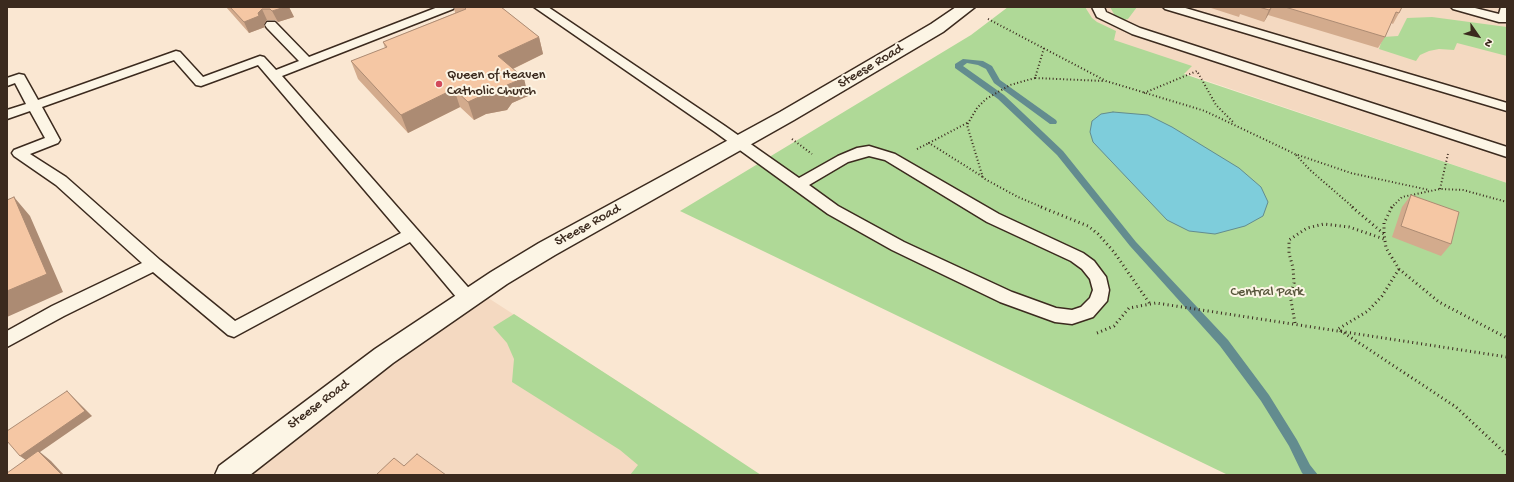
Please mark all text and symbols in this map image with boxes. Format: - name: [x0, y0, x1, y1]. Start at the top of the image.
- north arrow: [1458, 16, 1498, 56]
- text: N: [1481, 36, 1495, 49]
- street label: Steese Road: [835, 41, 907, 93]
- place label: Queen of Heaven Catholic Church: [447, 68, 545, 100]
- marker: Queen of Heaven Catholic Church: [434, 79, 444, 89]
- street label: Steese Road: [552, 201, 624, 251]
- park label: Central Park: [1230, 285, 1304, 301]
- street label: Steese Road: [285, 376, 353, 434]

